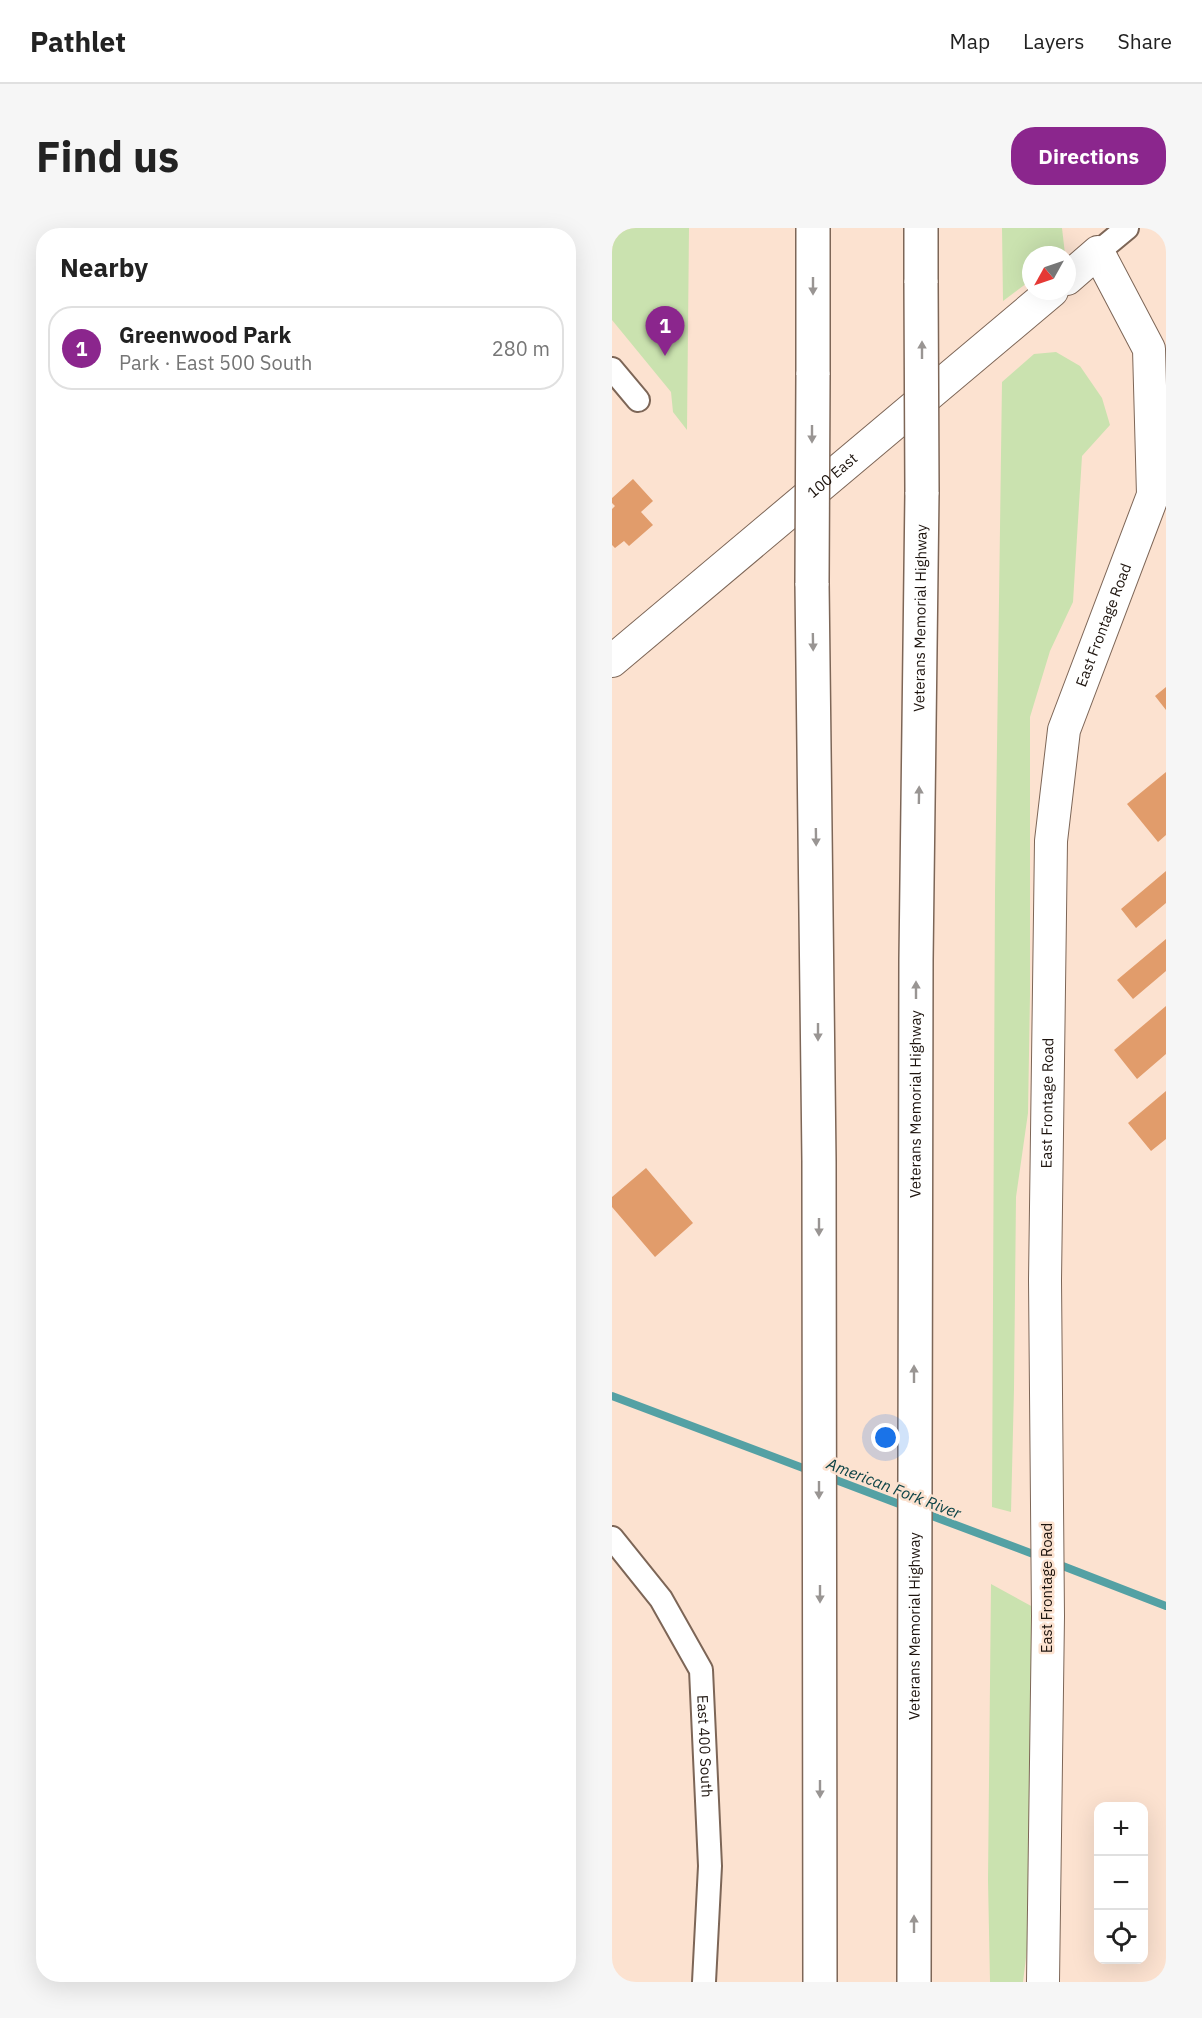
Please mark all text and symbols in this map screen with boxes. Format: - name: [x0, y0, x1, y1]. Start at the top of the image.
- text: Pathlet: [30, 23, 126, 60]
- text: Map: [950, 27, 990, 55]
- text: Layers: [1023, 27, 1085, 55]
- text: Share: [1118, 27, 1172, 55]
- button: Directions: [1011, 127, 1166, 185]
- text: Find us: [36, 129, 179, 184]
- north arrow: [1022, 246, 1076, 300]
- text: Nearby: [60, 250, 148, 284]
- one-way arrow: [808, 277, 818, 296]
- pin: 1: [646, 306, 684, 356]
- text: Greenwood Park: [119, 320, 291, 349]
- text: 1: [76, 335, 88, 362]
- text: 280 m: [492, 335, 550, 362]
- one-way arrow: [917, 340, 927, 359]
- text: Park · East 500 South: [119, 349, 312, 376]
- one-way arrow: [808, 424, 817, 443]
- street label: 100 East: [803, 449, 861, 502]
- street label: Veterans Memorial Highway: [909, 524, 931, 712]
- street label: East Frontage Road: [1071, 560, 1135, 689]
- one-way arrow: [808, 632, 818, 651]
- one-way arrow: [914, 785, 923, 804]
- one-way arrow: [811, 827, 821, 846]
- one-way arrow: [911, 980, 921, 999]
- street label: Veterans Memorial Highway: [906, 1010, 925, 1198]
- one-way arrow: [813, 1022, 823, 1041]
- street label: East Frontage Road: [1037, 1038, 1057, 1169]
- one-way arrow: [814, 1217, 824, 1236]
- one-way arrow: [909, 1364, 919, 1383]
- your location: [871, 1423, 900, 1452]
- water label: American Fork River: [823, 1453, 965, 1523]
- one-way arrow: [815, 1480, 824, 1499]
- street label: East Frontage Road: [1037, 1523, 1056, 1653]
- street label: Veterans Memorial Highway: [905, 1532, 924, 1720]
- one-way arrow: [815, 1585, 825, 1604]
- street label: East 400 South: [693, 1694, 717, 1798]
- one-way arrow: [815, 1780, 825, 1799]
- map controls: [1094, 1802, 1148, 1964]
- button: +: [1094, 1802, 1148, 1856]
- button: −: [1094, 1856, 1148, 1910]
- button: locate: [1094, 1910, 1148, 1964]
- one-way arrow: [909, 1914, 919, 1933]

